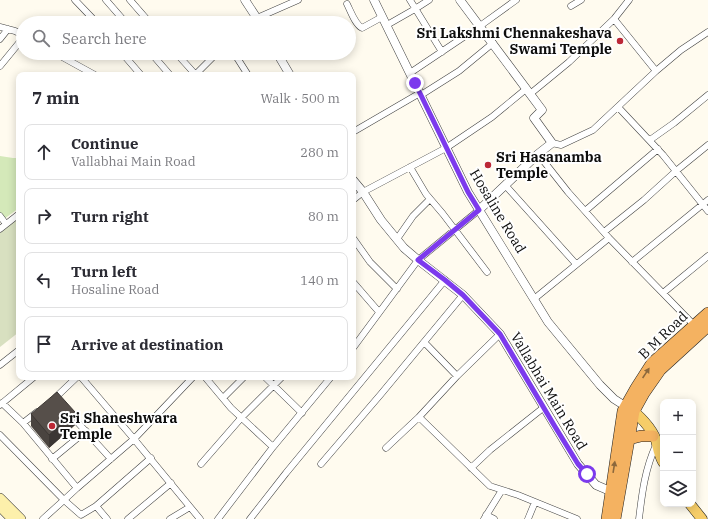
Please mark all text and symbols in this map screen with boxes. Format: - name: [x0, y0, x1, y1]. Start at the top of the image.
- search box: [16, 16, 356, 60]
- place label: Sri Lakshmi Chennakeshava Swami Temple: [416, 24, 612, 58]
- icon: search: [30, 27, 52, 49]
- text: Search here: [62, 29, 147, 48]
- marker: Sri Lakshmi Chennakeshava Swami Temple: [615, 36, 625, 46]
- route end: [406, 74, 424, 92]
- text: 7 min: [32, 87, 80, 109]
- text: Walk · 500 m: [261, 90, 340, 107]
- text: Continue: [71, 134, 138, 153]
- icon: ahead: [33, 141, 55, 163]
- text: 280 m: [300, 144, 339, 161]
- place label: Sri Hasanamba Temple: [496, 148, 602, 182]
- text: Vallabhai Main Road: [71, 153, 196, 170]
- marker: Sri Hasanamba Temple: [483, 160, 493, 170]
- street label: Hosaline Road: [466, 166, 530, 257]
- icon: right: [33, 205, 55, 227]
- text: Turn right: [71, 207, 149, 226]
- text: 80 m: [308, 208, 339, 225]
- text: Turn left: [71, 262, 137, 281]
- icon: left: [33, 269, 55, 291]
- text: 140 m: [300, 272, 339, 289]
- text: Hosaline Road: [71, 281, 159, 298]
- street label: B M Road: [635, 307, 692, 363]
- street label: Vallabhai Main Road: [507, 329, 592, 454]
- icon: arrive: [33, 333, 55, 355]
- text: Arrive at destination: [71, 335, 223, 354]
- one-way arrow: [642, 368, 650, 378]
- map controls: [660, 399, 696, 507]
- button: +: [660, 399, 696, 435]
- place label: Sri Shaneshwara Temple: [60, 409, 177, 443]
- marker: Sri Shaneshwara Temple: [47, 421, 57, 431]
- button: −: [660, 435, 696, 471]
- one-way arrow: [611, 460, 617, 473]
- route start: [578, 465, 596, 483]
- button: layers: [660, 471, 696, 507]

